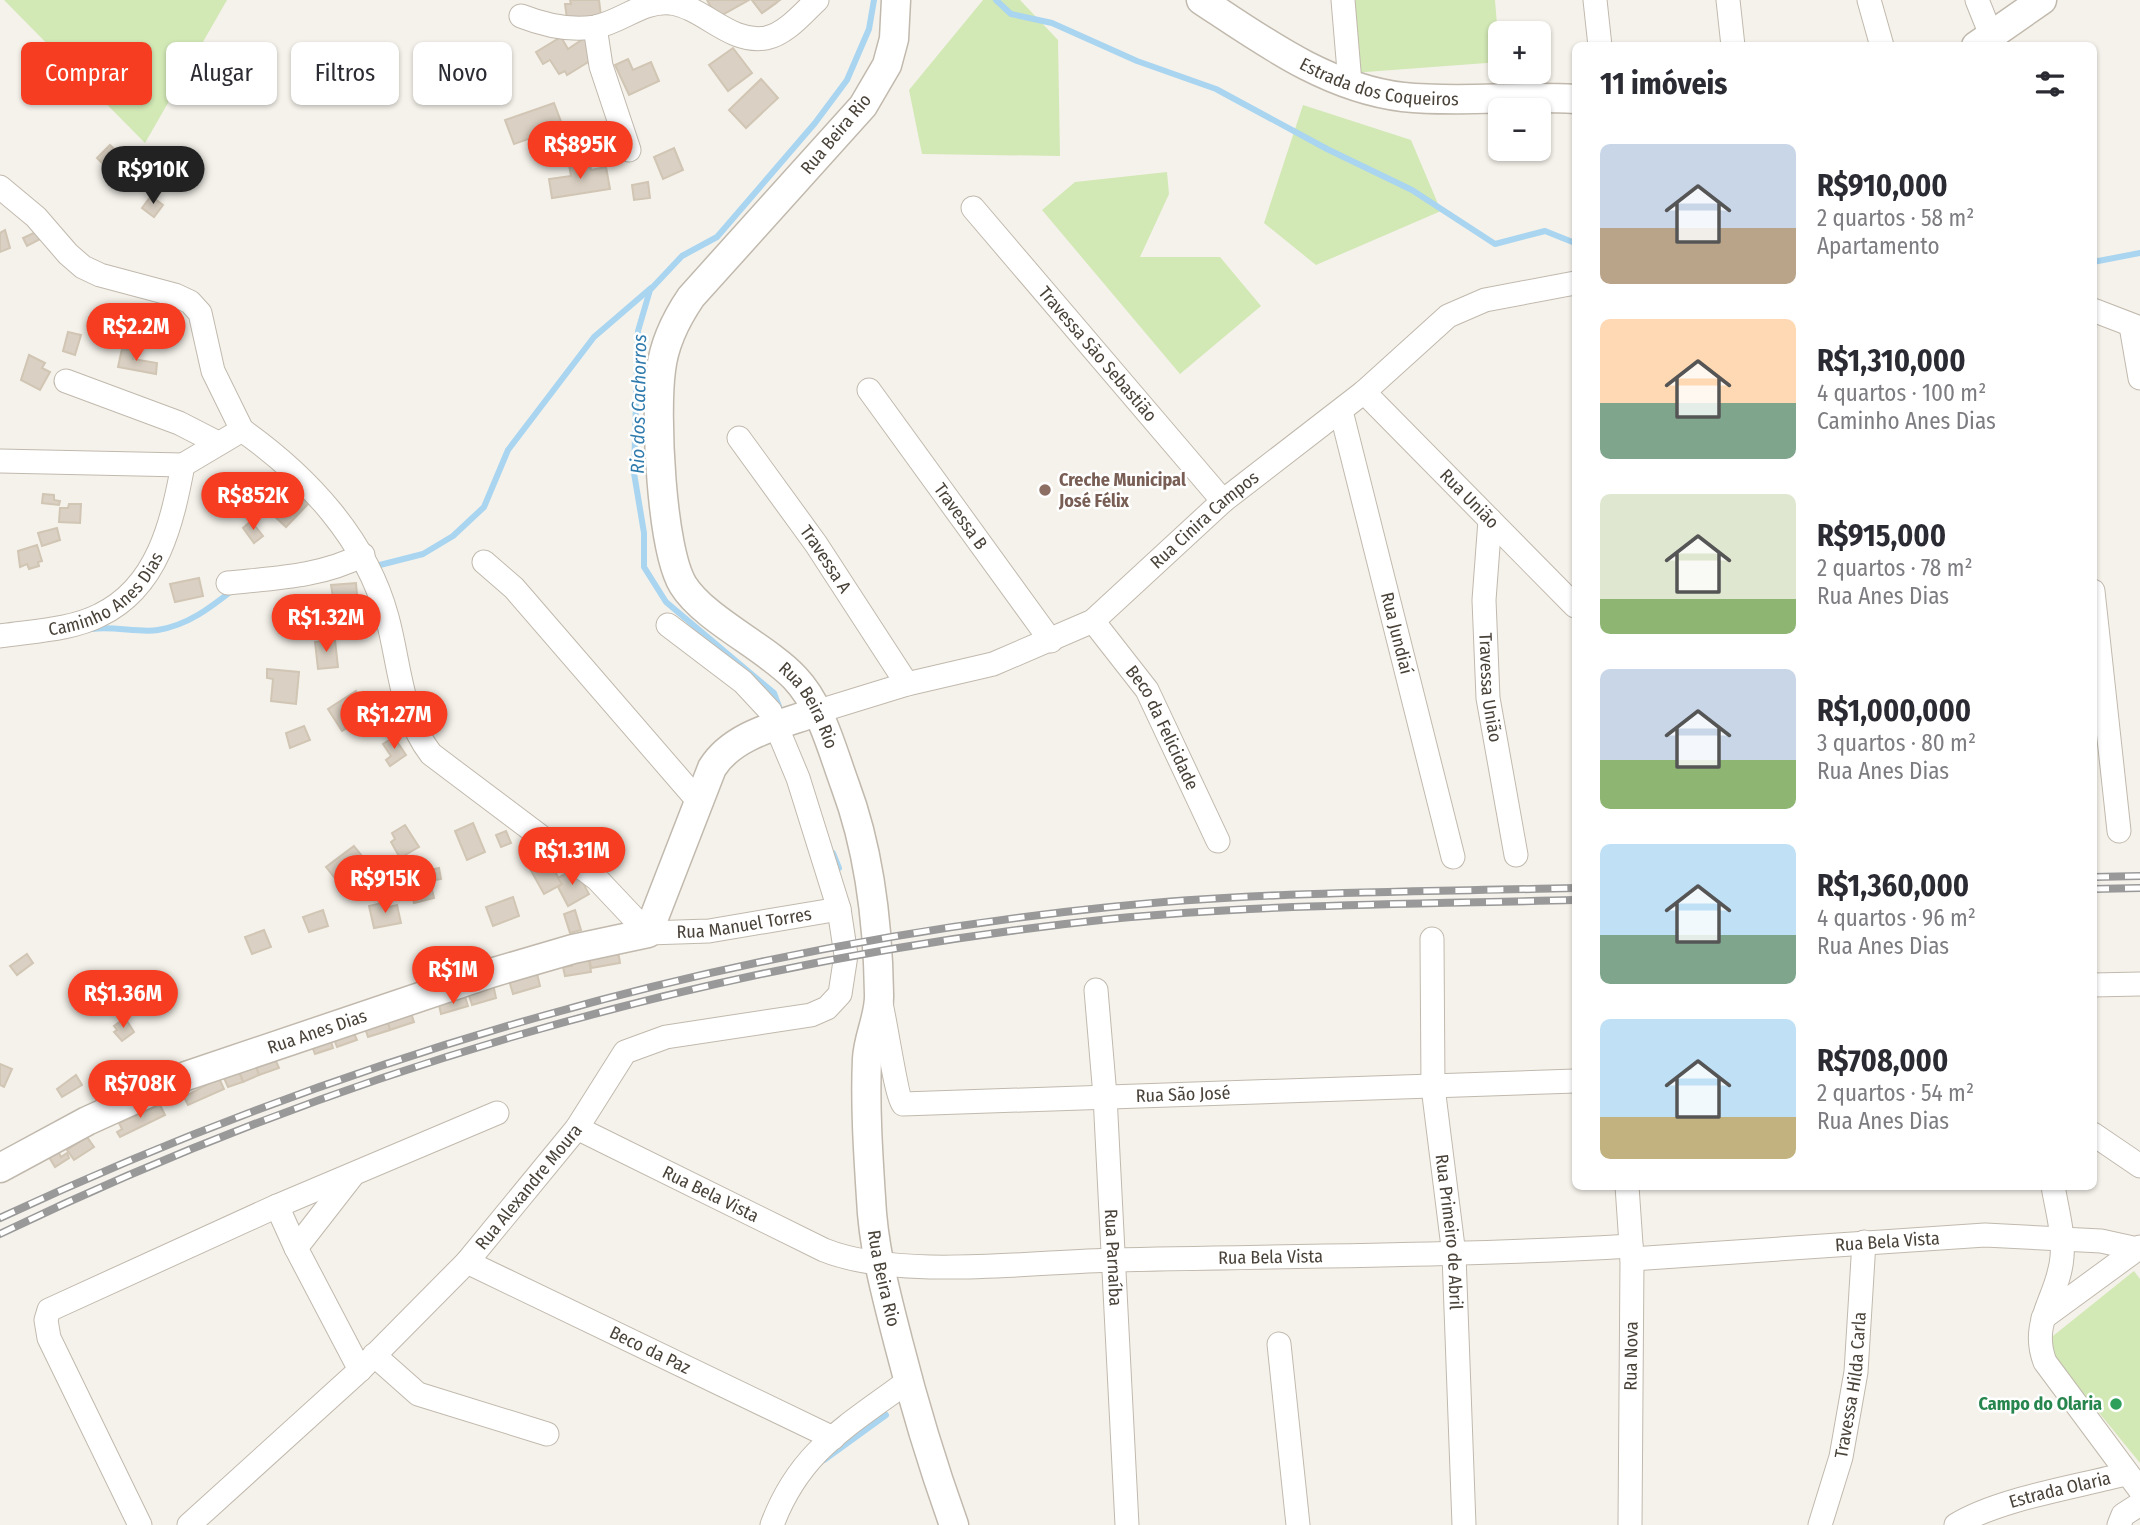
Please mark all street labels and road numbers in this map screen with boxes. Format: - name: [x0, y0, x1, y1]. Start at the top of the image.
- street label: Estrada dos Coqueiros: [1296, 53, 1459, 110]
- street label: Rua Beira Rio: [796, 89, 876, 179]
- street label: Travessa São Sebastião: [1034, 282, 1161, 426]
- street label: Rua União: [1435, 464, 1504, 533]
- street label: Rua Cinira Campos: [1146, 466, 1263, 573]
- street label: Travessa B: [929, 479, 992, 554]
- street label: Travessa A: [795, 521, 856, 598]
- street label: Caminho Anes Dias: [47, 548, 168, 641]
- street label: Rua Jundiaí: [1376, 590, 1418, 677]
- street label: Travessa União: [1474, 632, 1507, 744]
- street label: Rua Beira Rio: [774, 657, 842, 752]
- street label: Beco da Felicidade: [1121, 661, 1203, 793]
- street label: Rua Manuel Torres: [676, 903, 813, 943]
- street label: Rua Anes Dias: [265, 1005, 370, 1059]
- street label: Rua São José: [1135, 1082, 1231, 1107]
- street label: Rua Alexandre Moura: [471, 1120, 587, 1254]
- street label: Rua Primeiro de Abril: [1430, 1153, 1467, 1311]
- street label: Rua Bela Vista: [659, 1161, 763, 1227]
- street label: Rua Parnaíba: [1100, 1208, 1127, 1307]
- street label: Rua Bela Vista: [1834, 1227, 1941, 1256]
- street label: Rua Beira Rio: [863, 1229, 905, 1329]
- street label: Rua Bela Vista: [1218, 1245, 1323, 1269]
- street label: Travessa Hilda Carla: [1830, 1311, 1871, 1460]
- street label: Beco da Paz: [606, 1321, 694, 1379]
- street label: Rua Nova: [1619, 1321, 1643, 1391]
- street label: Estrada Olaria: [2006, 1467, 2113, 1513]

